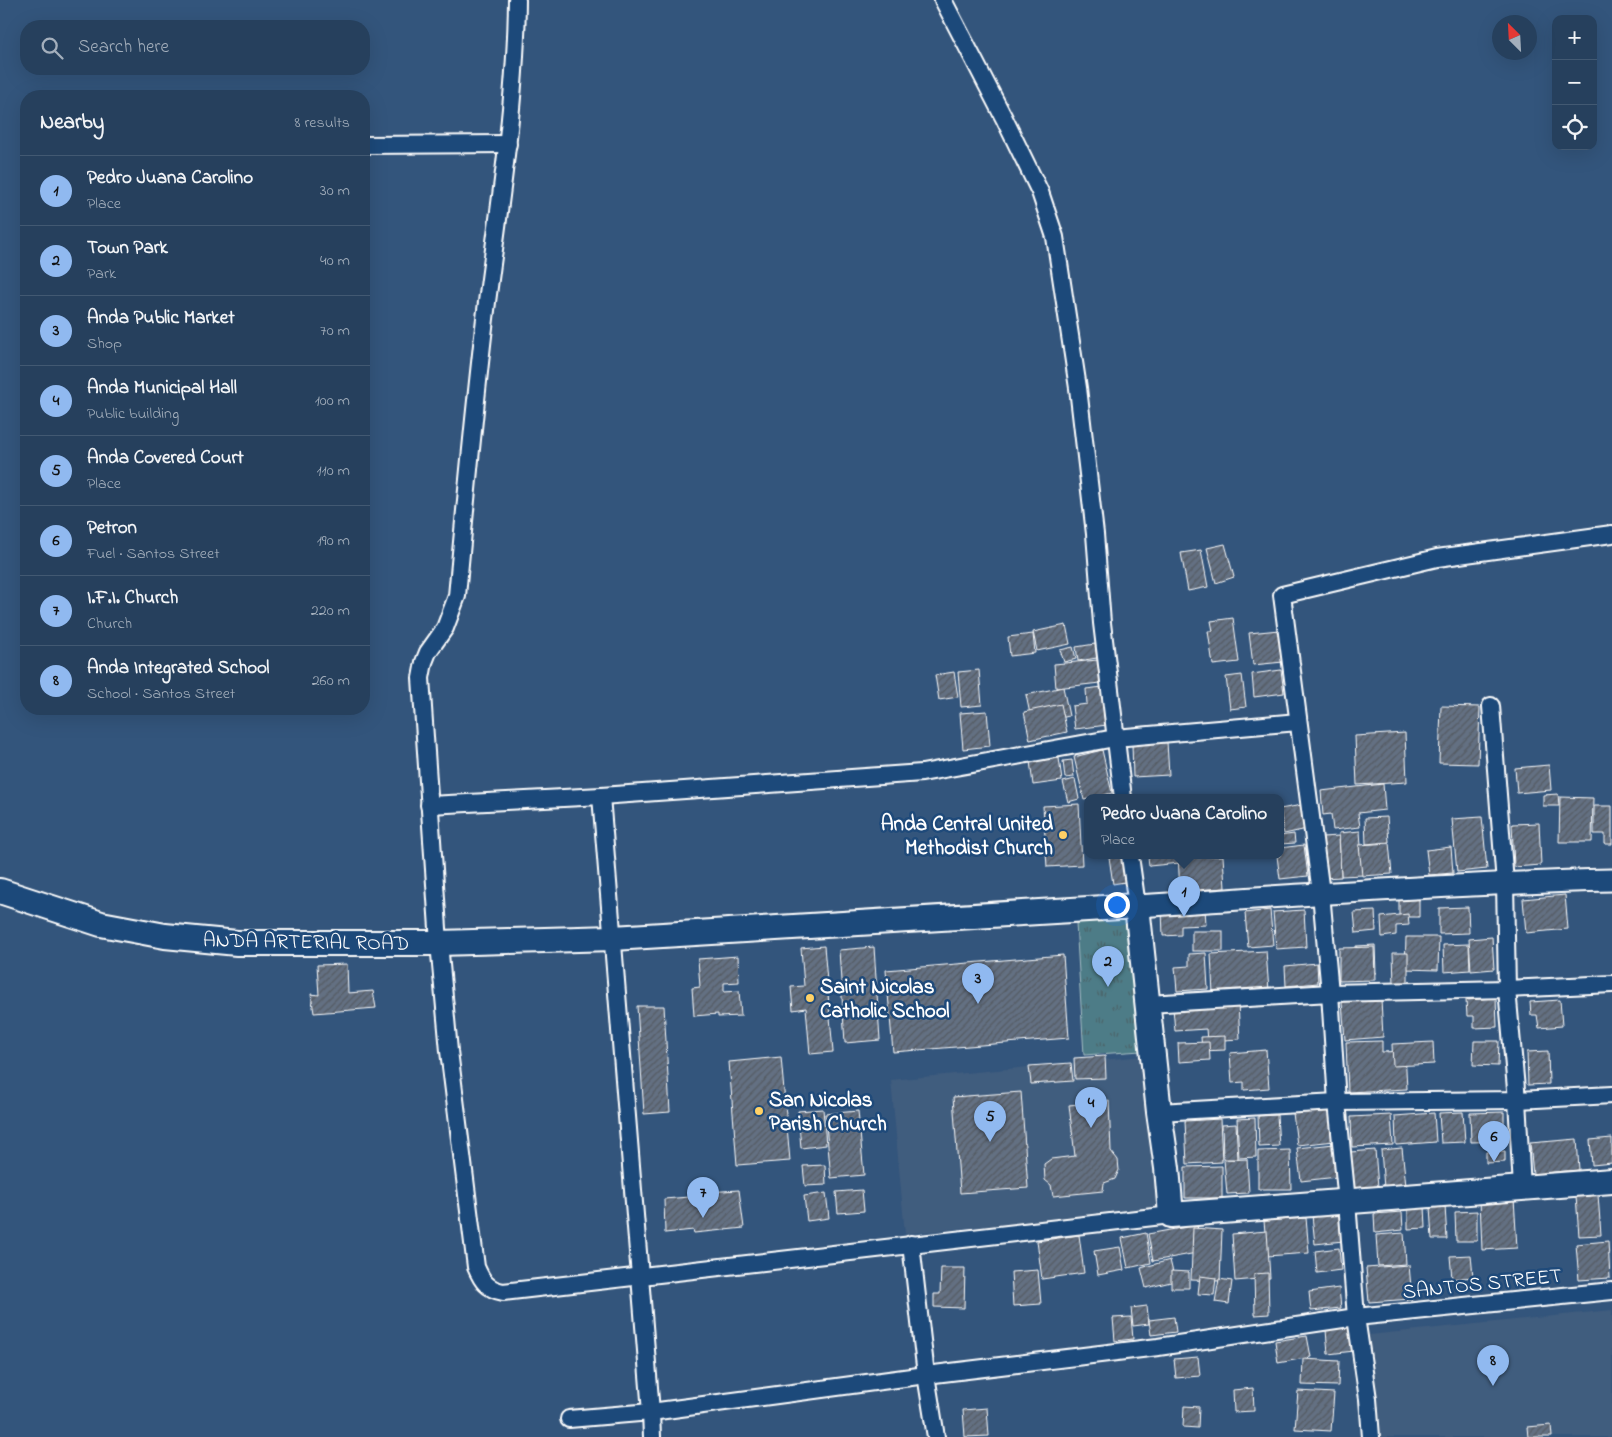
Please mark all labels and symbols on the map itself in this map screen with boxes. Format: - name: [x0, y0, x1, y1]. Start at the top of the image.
- north arrow: [1492, 15, 1537, 60]
- place label: Anda Central United Methodist Church: [881, 810, 1053, 864]
- marker: Anda Central United Methodist Church: [1057, 829, 1069, 841]
- pin: 1: [1168, 876, 1200, 917]
- your location: [1104, 892, 1130, 918]
- street label: ANDA ARTERIAL ROAD: [202, 926, 409, 960]
- pin: 2: [1092, 946, 1124, 987]
- pin: 3: [962, 963, 994, 1004]
- place label: Saint Nicolas Catholic School: [820, 973, 950, 1027]
- marker: Saint Nicolas Catholic School: [804, 992, 816, 1004]
- place label: San Nicolas Parish Church: [769, 1086, 887, 1140]
- pin: 4: [1075, 1087, 1107, 1128]
- pin: 5: [974, 1101, 1006, 1142]
- marker: San Nicolas Parish Church: [753, 1105, 765, 1117]
- pin: 6: [1478, 1121, 1510, 1162]
- pin: 7: [687, 1177, 719, 1218]
- street label: SANTOS STREET: [1401, 1262, 1563, 1308]
- pin: 8: [1477, 1345, 1509, 1386]

